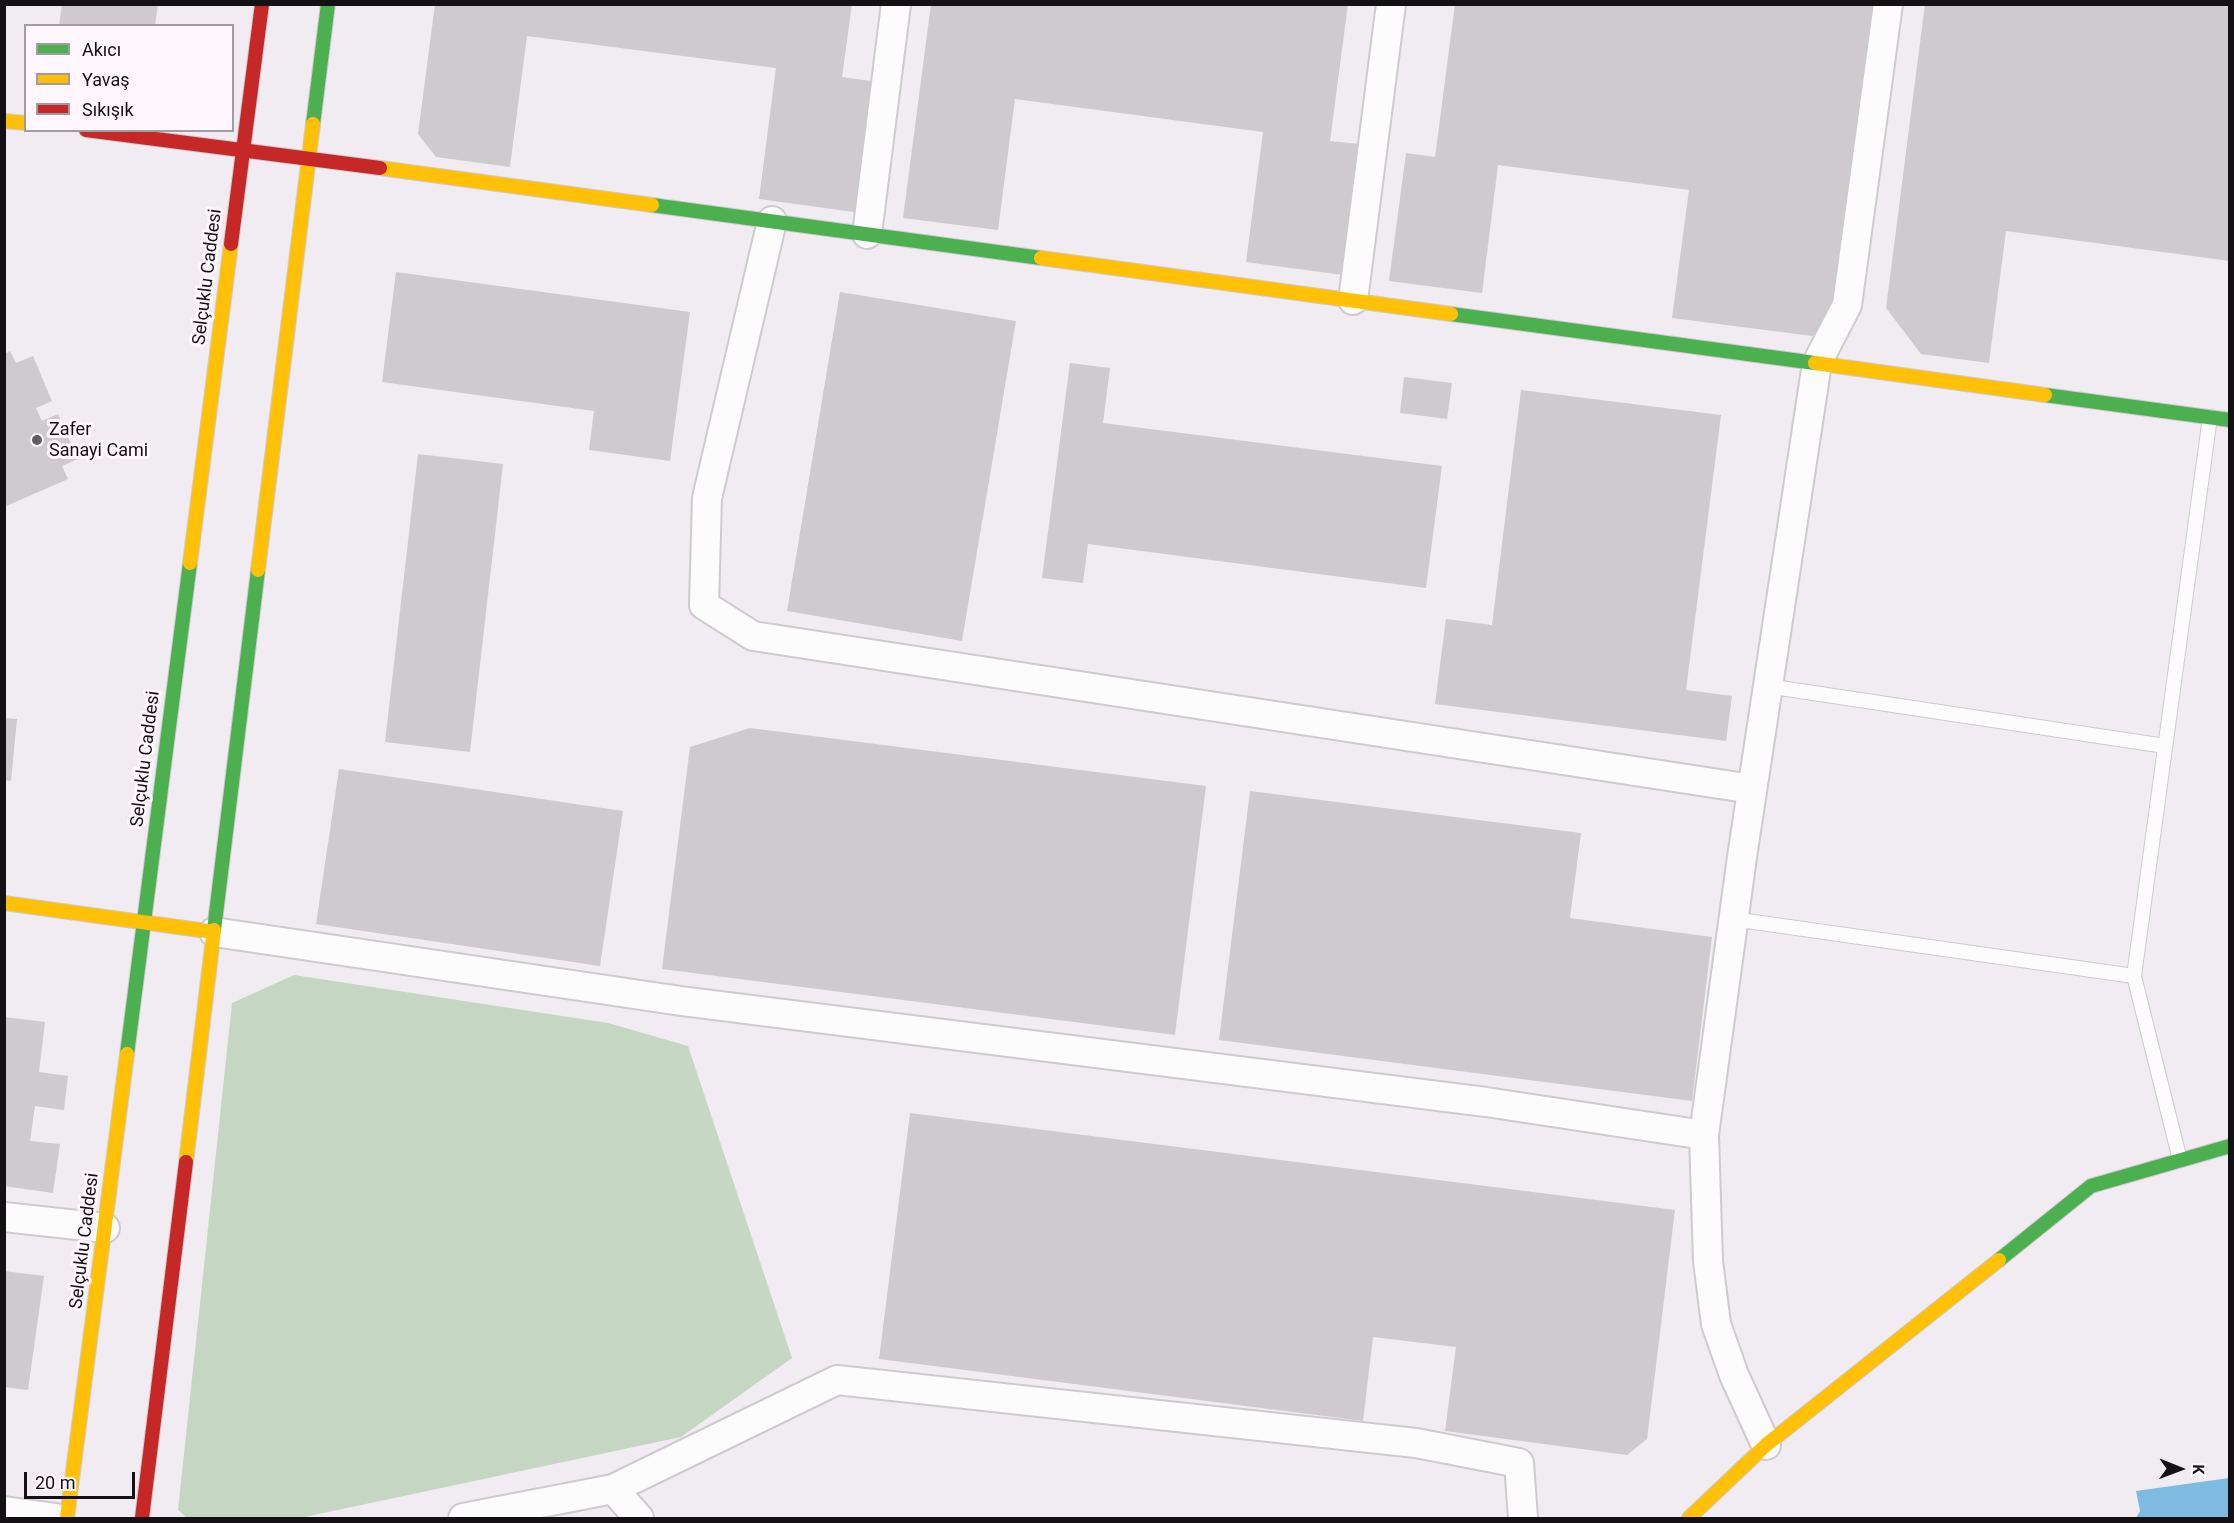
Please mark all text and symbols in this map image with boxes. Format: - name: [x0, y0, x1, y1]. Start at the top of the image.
- legend: [24, 24, 234, 132]
- text: Akıcı: [82, 39, 121, 60]
- text: Yavaş: [82, 69, 130, 90]
- text: Sıkışık: [82, 99, 134, 120]
- street label: Selçuklu Caddesi: [189, 208, 227, 346]
- place label: Zafer Sanayi Cami: [49, 419, 148, 462]
- marker: Zafer Sanayi Cami: [30, 433, 44, 447]
- street label: Selçuklu Caddesi: [127, 690, 165, 828]
- street label: Selçuklu Caddesi: [66, 1172, 104, 1310]
- north arrow: [2150, 1439, 2210, 1499]
- scale bar: [27, 1460, 138, 1498]
- text: K: [2189, 1464, 2208, 1475]
- text: 20 m: [35, 1472, 75, 1493]

